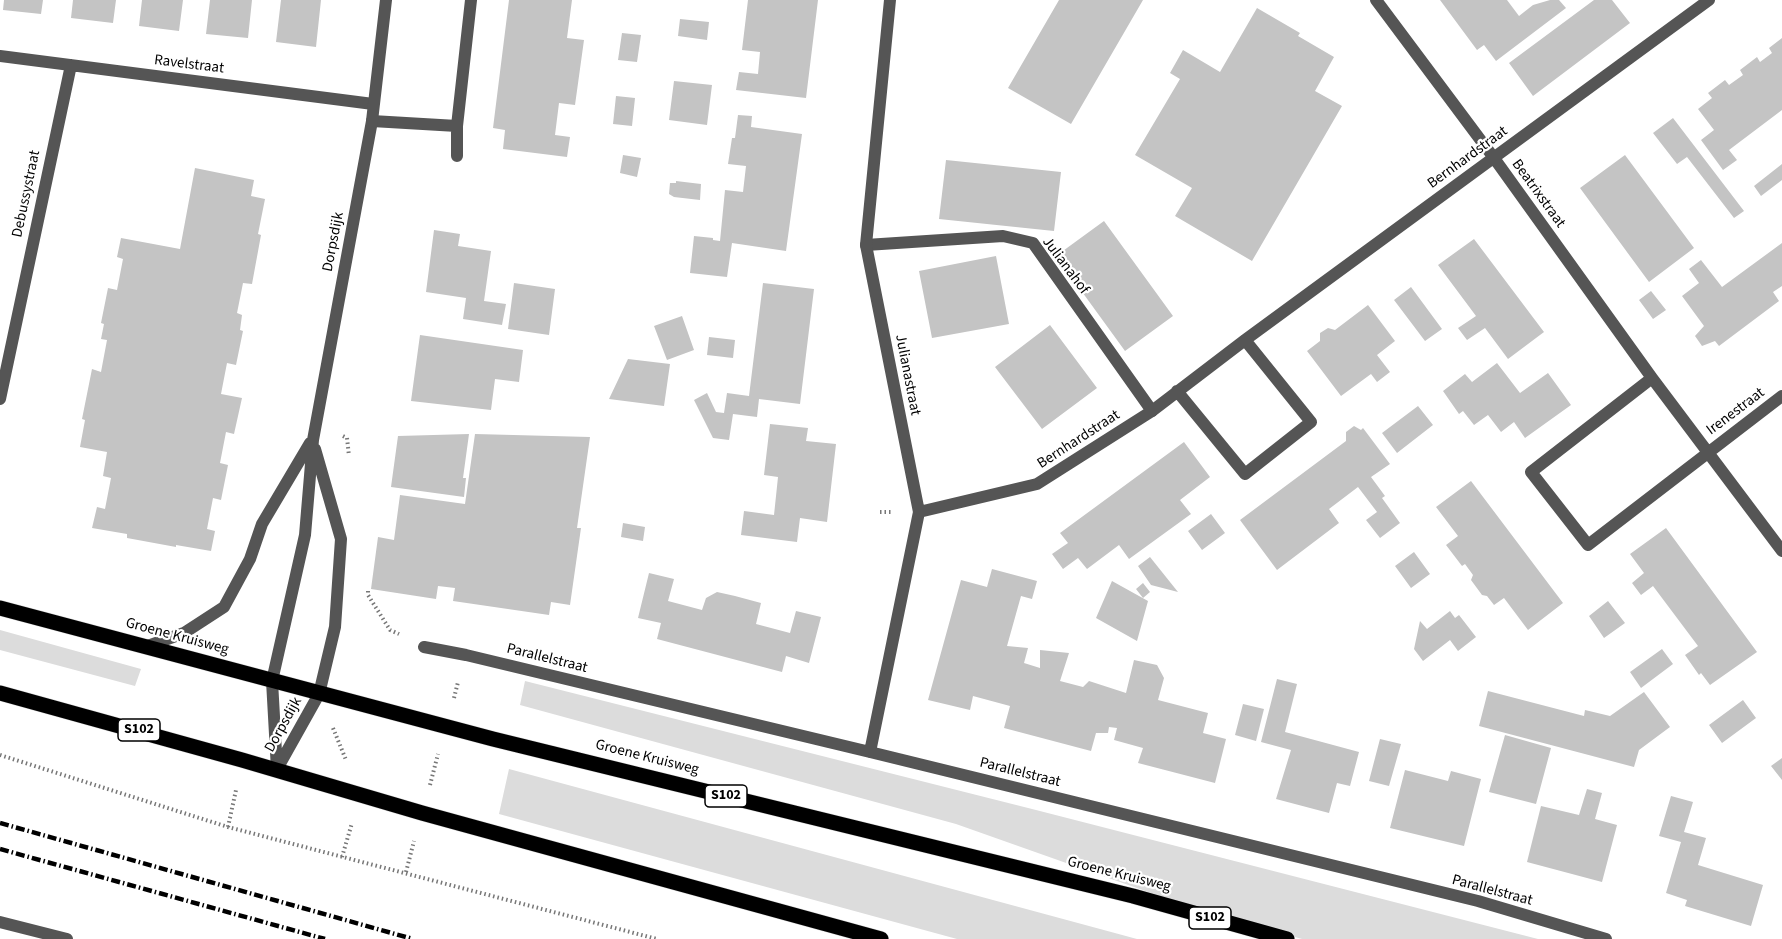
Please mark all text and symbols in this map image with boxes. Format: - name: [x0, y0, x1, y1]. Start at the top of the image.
- street label: Ravelstraat: [153, 52, 225, 78]
- street label: Bernhardstraat: [1424, 123, 1512, 193]
- street label: Debussystraat: [9, 149, 45, 239]
- street label: Beatrixstraat: [1507, 156, 1569, 232]
- street label: Dorpsdijk: [319, 211, 349, 273]
- street label: Julianahof: [1038, 234, 1092, 298]
- street label: Julianastraat: [890, 333, 924, 417]
- street label: Irenestraat: [1703, 384, 1769, 440]
- street label: Bernhardstraat: [1034, 407, 1124, 473]
- street label: Groene Kruisweg: [123, 615, 231, 659]
- street label: Parallelstraat: [505, 640, 589, 678]
- street label: Dorpsdijk: [262, 694, 306, 756]
- road number: S102: [118, 719, 160, 741]
- street label: Groene Kruisweg: [593, 736, 701, 780]
- street label: Parallelstraat: [978, 754, 1062, 792]
- road number: S102: [705, 785, 747, 807]
- street label: Groene Kruisweg: [1065, 853, 1173, 897]
- street label: Parallelstraat: [1450, 872, 1534, 910]
- road number: S102: [1189, 907, 1231, 929]

